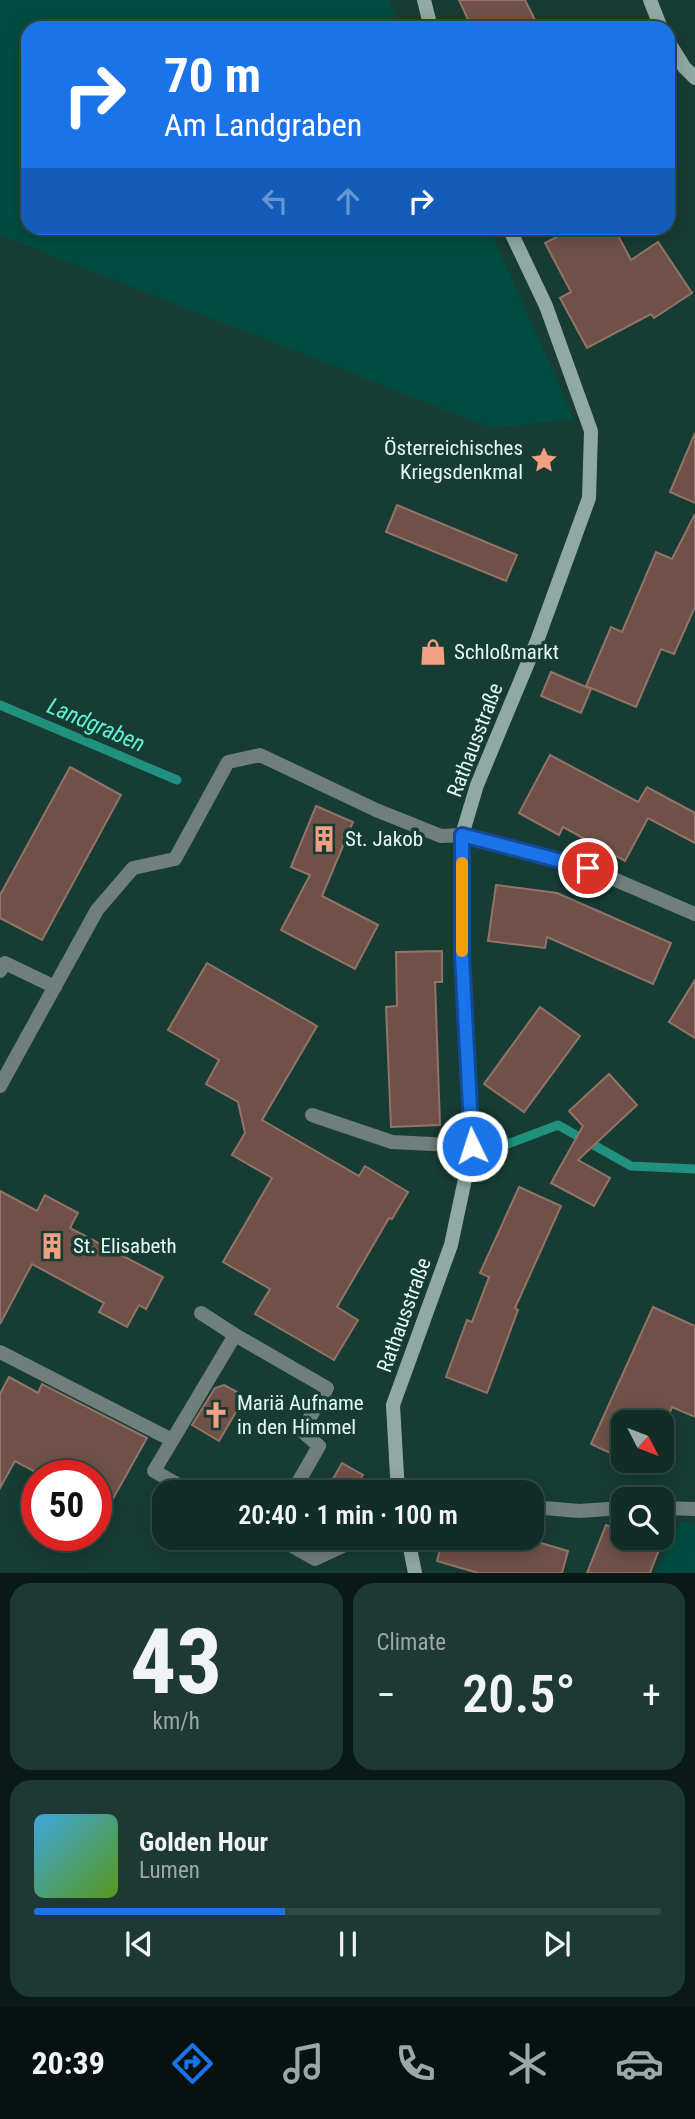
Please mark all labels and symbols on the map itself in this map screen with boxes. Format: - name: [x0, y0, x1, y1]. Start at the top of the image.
- place label: Österreichisches Kriegsdenkmal: [384, 436, 523, 484]
- place icon: Österreichisches Kriegsdenkmal: [529, 445, 559, 475]
- shop icon: Schloßmarkt: [418, 637, 448, 667]
- place label: Schloßmarkt: [454, 640, 559, 664]
- street label: Rathausstraße: [442, 680, 508, 800]
- water label: Landgraben: [43, 692, 149, 758]
- building icon: St. Jakob: [309, 824, 339, 854]
- place label: St. Jakob: [345, 827, 423, 851]
- pin: [558, 838, 618, 898]
- position arrow: [435, 1109, 509, 1183]
- building icon: St. Elisabeth: [37, 1231, 67, 1261]
- place label: St. Elisabeth: [73, 1234, 177, 1258]
- street label: Rathausstraße: [372, 1254, 436, 1375]
- place label: Mariä Aufname in den Himmel: [237, 1391, 364, 1439]
- church icon: Mariä Aufname in den Himmel: [201, 1400, 231, 1430]
- north arrow: [611, 1410, 674, 1474]
- speed limit sign: 50: [21, 1460, 112, 1551]

